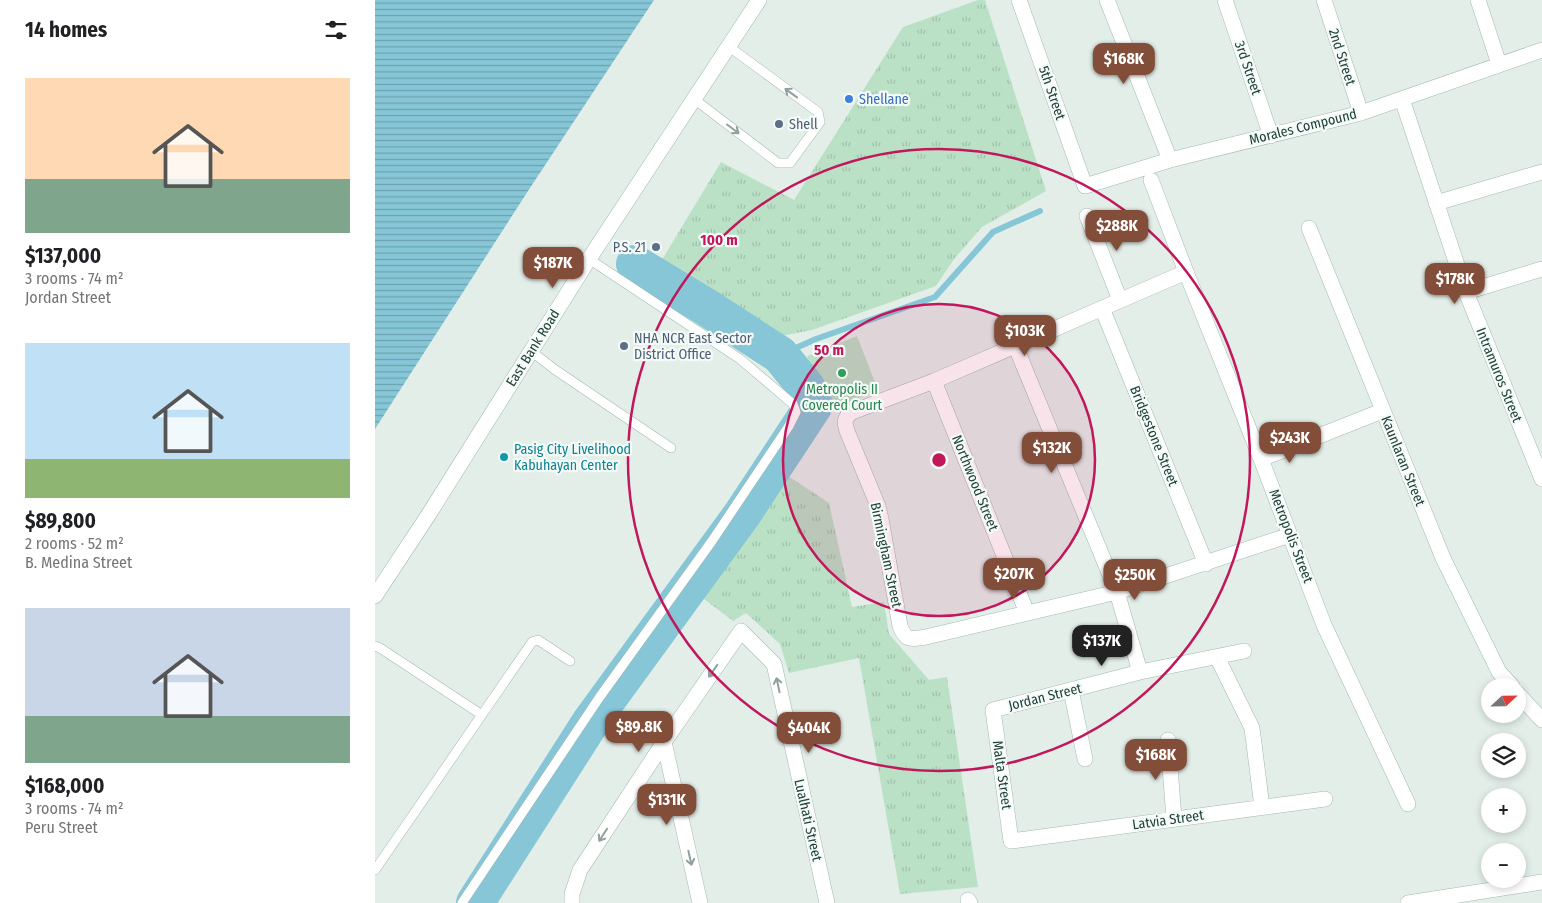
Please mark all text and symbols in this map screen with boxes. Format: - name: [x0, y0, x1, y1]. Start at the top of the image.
- icon: filters: [322, 16, 350, 44]
- text: 14 homes: [25, 17, 107, 43]
- street label: 2nd Street: [1325, 26, 1359, 88]
- street label: 3rd Street: [1231, 39, 1265, 98]
- pin: $168K: [1089, 42, 1159, 85]
- text: $168K: [1104, 49, 1144, 68]
- street label: 5th Street: [1035, 64, 1069, 123]
- one-way arrow: [785, 87, 798, 98]
- place label: Shellane: [859, 91, 909, 108]
- marker: Shellane: [843, 93, 855, 105]
- street label: Morales Compound: [1247, 105, 1359, 149]
- icon: home: [143, 111, 233, 201]
- place label: Shell: [789, 116, 818, 133]
- marker: Shell: [773, 118, 785, 130]
- one-way arrow: [726, 123, 739, 134]
- pin: $288K: [1082, 210, 1152, 252]
- text: $288K: [1096, 216, 1138, 235]
- text: 100 m: [700, 231, 738, 249]
- place label: P.S. 21: [613, 239, 646, 256]
- marker: P.S. 21: [650, 241, 662, 253]
- text: $137,000: [25, 243, 101, 269]
- pin: $187K: [518, 246, 588, 289]
- text: $187K: [534, 253, 572, 272]
- pin: $178K: [1420, 262, 1490, 305]
- text: 3 rooms · 74 m²: [25, 269, 123, 288]
- text: $178K: [1436, 269, 1474, 288]
- text: Jordan Street: [25, 288, 111, 307]
- street label: East Bank Road: [503, 306, 563, 390]
- pin: $103K: [990, 314, 1060, 357]
- text: $103K: [1005, 321, 1045, 340]
- street label: Intramuros Street: [1472, 325, 1526, 425]
- place label: NHA NCR East Sector District Office: [634, 330, 752, 363]
- marker: NHA NCR East Sector District Office: [618, 340, 630, 352]
- text: 50 m: [814, 341, 844, 359]
- marker: Metropolis II Covered Court: [836, 367, 848, 379]
- icon: home: [143, 376, 233, 466]
- place label: Metropolis II Covered Court: [802, 381, 883, 414]
- street label: Bridgestone Street: [1126, 383, 1182, 489]
- street label: Kaunlaran Street: [1377, 413, 1429, 509]
- pin: $243K: [1255, 422, 1325, 464]
- text: $243K: [1270, 428, 1310, 447]
- pin: $132K: [1017, 432, 1087, 474]
- street label: Northwood Street: [948, 433, 1002, 534]
- text: $132K: [1033, 438, 1071, 457]
- place label: Pasig City Livelihood Kabuhayan Center: [514, 441, 631, 474]
- marker: Pasig City Livelihood Kabuhayan Center: [498, 451, 510, 463]
- centre of rings: [930, 451, 948, 469]
- street label: Metropolis Street: [1265, 487, 1317, 586]
- street label: Birmingham Street: [867, 501, 906, 610]
- text: $89,800: [25, 508, 96, 534]
- text: 2 rooms · 52 m²: [25, 534, 124, 553]
- text: B. Medina Street: [25, 553, 132, 572]
- pin: $207K: [979, 558, 1049, 600]
- pin: $250K: [1100, 558, 1170, 601]
- text: $207K: [994, 564, 1034, 583]
- text: $250K: [1114, 565, 1156, 584]
- pin: $137K: [1067, 624, 1137, 667]
- text: $137K: [1083, 631, 1121, 650]
- icon: home: [143, 641, 233, 731]
- one-way arrow: [708, 664, 718, 678]
- one-way arrow: [773, 677, 782, 693]
- north arrow: [1481, 678, 1526, 722]
- map controls: [1481, 678, 1526, 888]
- street label: Jordan Street: [1006, 680, 1084, 714]
- pin: $89.8K: [598, 710, 680, 753]
- pin: $404K: [774, 712, 844, 754]
- text: $89.8K: [616, 717, 662, 736]
- text: $404K: [788, 718, 830, 737]
- button: layers: [1481, 733, 1526, 778]
- pin: $168K: [1121, 738, 1191, 781]
- street label: Malta Street: [989, 739, 1015, 811]
- text: $168K: [1136, 745, 1176, 764]
- text: $168,000: [25, 773, 105, 799]
- street label: Lualhati Street: [790, 777, 826, 863]
- pin: $131K: [632, 784, 702, 826]
- button: +: [1481, 788, 1526, 833]
- text: $131K: [648, 790, 686, 809]
- text: 3 rooms · 74 m²: [25, 799, 123, 818]
- street label: Latvia Street: [1131, 807, 1205, 833]
- text: Peru Street: [25, 818, 98, 837]
- one-way arrow: [598, 827, 608, 841]
- button: −: [1481, 843, 1526, 888]
- one-way arrow: [686, 850, 695, 866]

